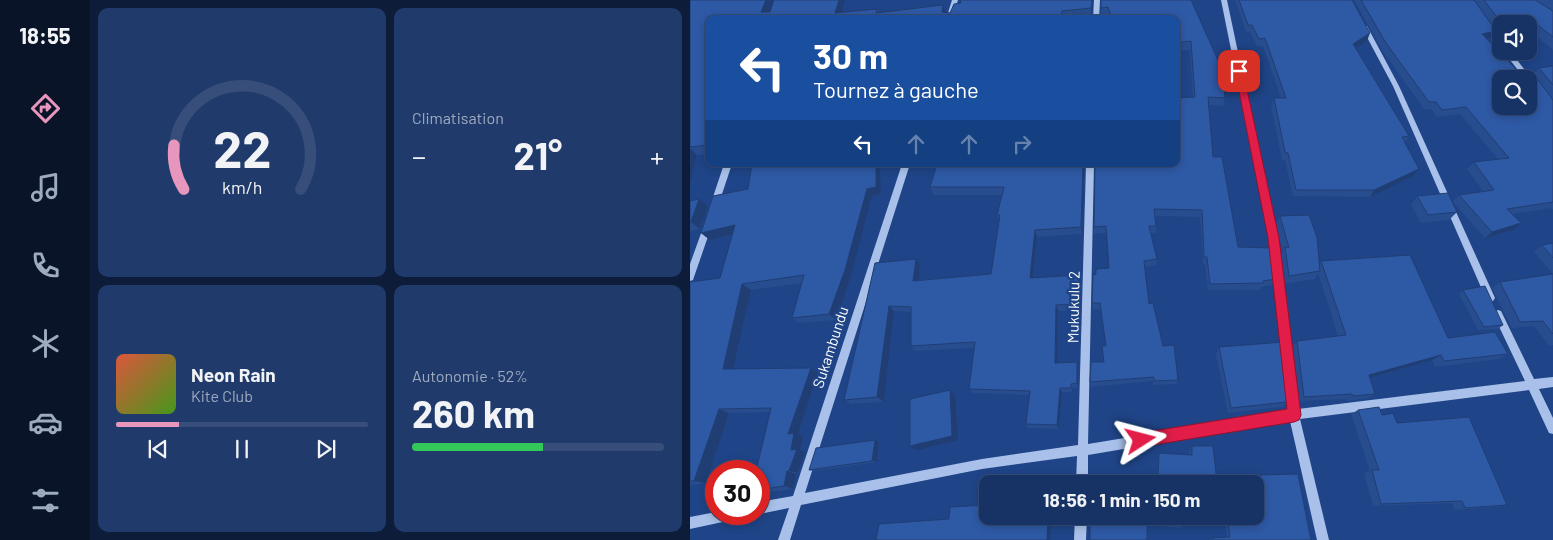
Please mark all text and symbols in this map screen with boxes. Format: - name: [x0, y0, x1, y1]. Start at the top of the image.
- map controls: [1492, 15, 1537, 115]
- button: sound: [1492, 15, 1537, 60]
- text: 18:55: [19, 22, 71, 48]
- text: 30 m: [813, 34, 888, 76]
- icon: left: [730, 35, 795, 100]
- pin: [1218, 50, 1260, 92]
- icon: arrive: [1225, 57, 1253, 85]
- button: search: [1492, 70, 1537, 115]
- text: Tournez à gauche: [813, 76, 979, 102]
- icon: directions: [28, 91, 63, 126]
- text: Climatisation: [412, 108, 504, 127]
- text: 22: [213, 116, 271, 178]
- icon: left: [849, 130, 877, 158]
- icon: ahead: [902, 130, 930, 158]
- icon: ahead: [955, 130, 983, 158]
- icon: right: [1008, 130, 1036, 158]
- text: 21°: [514, 132, 562, 178]
- text: −: [412, 139, 426, 173]
- text: +: [650, 139, 664, 173]
- icon: music: [28, 170, 63, 205]
- text: km/h: [222, 176, 262, 198]
- icon: phone: [28, 248, 63, 283]
- street label: Mukukulu 2: [1063, 271, 1083, 343]
- street label: Sukambundu: [808, 304, 852, 390]
- icon: climate: [28, 326, 63, 361]
- text: Neon Rain: [191, 363, 276, 386]
- text: Autonomie · 52%: [412, 366, 528, 385]
- text: Kite Club: [191, 386, 253, 405]
- text: 260 km: [412, 390, 535, 436]
- icon: car: [28, 405, 63, 440]
- position arrow: [1114, 413, 1166, 465]
- icon: previous: [144, 435, 172, 463]
- icon: pause: [228, 435, 256, 463]
- icon: next: [312, 435, 340, 463]
- speed limit sign: 30: [705, 460, 770, 525]
- icon: filters: [28, 483, 63, 518]
- text: 18:56 · 1 min · 150 m: [1043, 488, 1200, 511]

